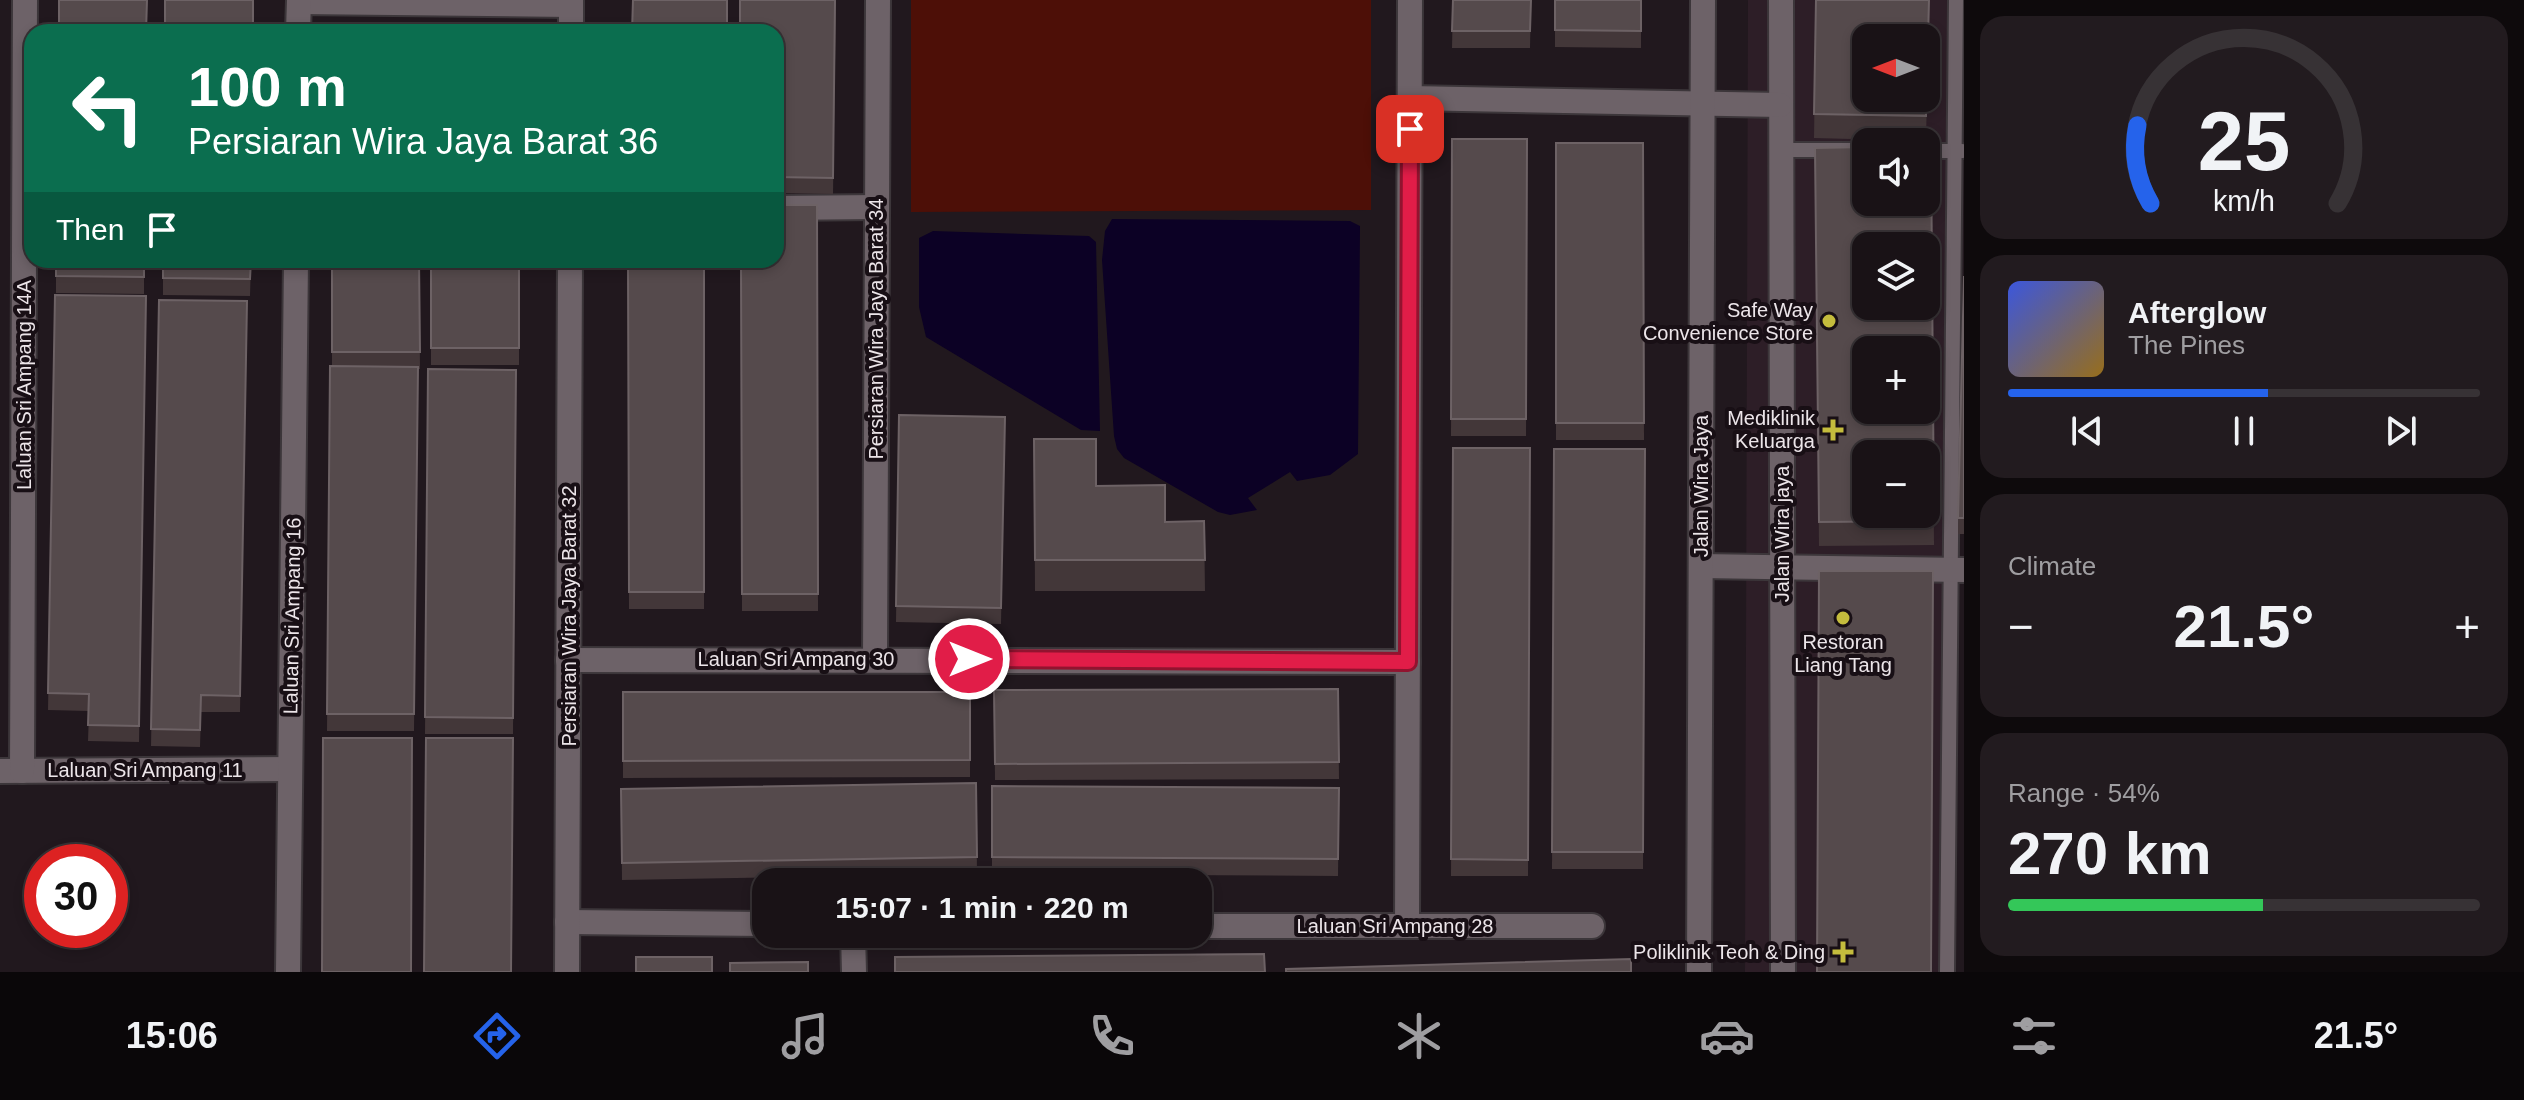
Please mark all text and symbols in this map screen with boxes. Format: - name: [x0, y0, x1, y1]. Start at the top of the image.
- north arrow: [1852, 24, 1940, 112]
- map controls: [1852, 24, 1940, 528]
- text: 100 m: [188, 55, 347, 118]
- icon: left: [56, 56, 160, 160]
- text: 25: [2198, 94, 2290, 187]
- pin: [1376, 95, 1444, 163]
- icon: arrive: [1388, 107, 1432, 151]
- text: Persiaran Wira Jaya Barat 36: [188, 121, 658, 162]
- button: sound: [1852, 128, 1940, 216]
- text: km/h: [2213, 185, 2275, 217]
- street label: Persiaran Wira Jaya Barat 34: [865, 198, 887, 460]
- icon: arrive: [140, 208, 184, 252]
- text: Then: [56, 213, 124, 246]
- button: layers: [1852, 232, 1940, 320]
- street label: Laluan Sri Ampang 14A: [13, 279, 35, 490]
- text: Afterglow: [2128, 296, 2266, 329]
- place label: Safe Way Convenience Store: [1643, 299, 1813, 344]
- marker: Safe Way Convenience Store: [1820, 312, 1838, 330]
- text: The Pines: [2128, 330, 2245, 360]
- button: +: [1852, 336, 1940, 424]
- place label: Mediklinik Keluarga: [1727, 407, 1816, 452]
- icon: previous: [2065, 409, 2109, 453]
- icon: pause: [2222, 409, 2266, 453]
- icon: next: [2379, 409, 2423, 453]
- street label: Jalan Wira Jaya: [1690, 414, 1712, 557]
- marker: Mediklinik Keluarga: [1822, 419, 1844, 441]
- button: −: [1852, 440, 1940, 528]
- street label: Jalan Wira jaya: [1771, 465, 1793, 602]
- street label: Persiaran Wira Jaya Barat 32: [558, 485, 580, 747]
- street label: Laluan Sri Ampang 16: [279, 517, 305, 715]
- text: Climate: [2008, 551, 2096, 581]
- text: 21.5°: [2174, 593, 2314, 660]
- text: −: [2008, 602, 2034, 651]
- text: +: [2454, 602, 2480, 651]
- marker: Restoran Liang Tang: [1834, 609, 1852, 627]
- position arrow: [927, 617, 1011, 701]
- place label: Restoran Liang Tang: [1794, 631, 1892, 676]
- street label: Laluan Sri Ampang 30: [698, 648, 894, 670]
- street label: Laluan Sri Ampang 11: [47, 759, 243, 781]
- text: Range · 54%: [2008, 778, 2160, 808]
- text: 270 km: [2008, 820, 2212, 887]
- speed limit sign: 30: [24, 844, 128, 948]
- text: 15:07 · 1 min · 220 m: [835, 891, 1129, 924]
- street label: Laluan Sri Ampang 28: [1297, 915, 1493, 937]
- place label: Poliklinik Teoh & Ding: [1633, 941, 1825, 963]
- marker: Poliklinik Teoh & Ding: [1832, 941, 1854, 963]
- icon: directions: [469, 1008, 525, 1064]
- icon: music: [777, 1008, 833, 1064]
- icon: phone: [1084, 1008, 1140, 1064]
- icon: climate: [1391, 1008, 1447, 1064]
- icon: car: [1699, 1008, 1755, 1064]
- icon: filters: [2006, 1008, 2062, 1064]
- text: 15:06: [126, 1015, 218, 1056]
- text: 21.5°: [2314, 1015, 2398, 1056]

